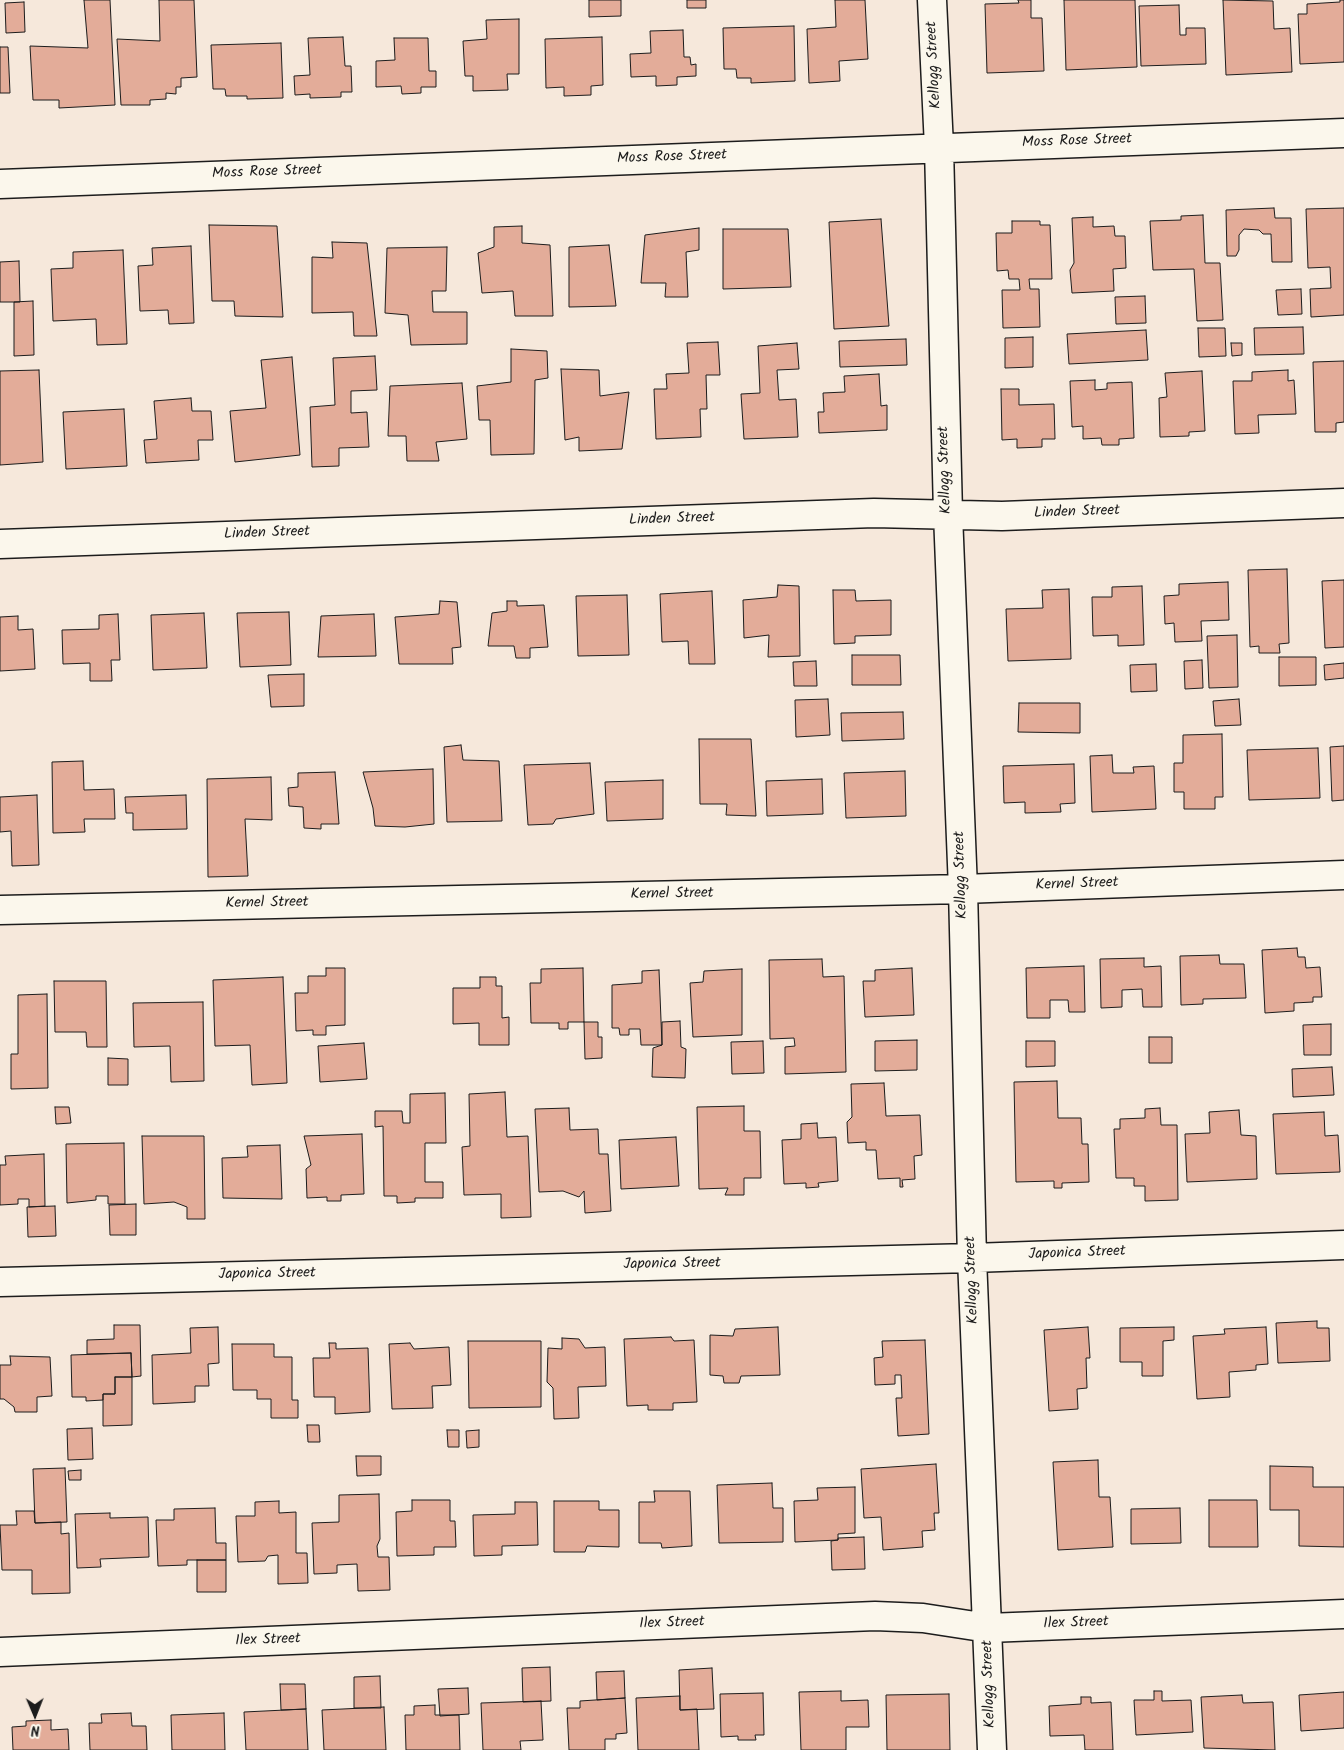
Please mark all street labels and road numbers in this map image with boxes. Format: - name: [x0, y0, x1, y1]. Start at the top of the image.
- street label: Kellogg Street: [924, 21, 946, 109]
- street label: Moss Rose Street: [1022, 131, 1132, 153]
- street label: Moss Rose Street: [617, 147, 727, 169]
- street label: Moss Rose Street: [212, 162, 322, 184]
- street label: Kellogg Street: [935, 426, 957, 514]
- street label: Linden Street: [1034, 503, 1120, 523]
- street label: Linden Street: [629, 510, 715, 530]
- street label: Linden Street: [224, 524, 310, 544]
- street label: Kellogg Street: [951, 831, 973, 919]
- street label: Kernel Street: [1035, 875, 1119, 895]
- street label: Kernel Street: [630, 885, 714, 905]
- street label: Kernel Street: [225, 894, 309, 914]
- street label: Kellogg Street: [962, 1236, 984, 1324]
- street label: Japonica Street: [1028, 1243, 1126, 1265]
- street label: Japonica Street: [623, 1255, 721, 1275]
- street label: Japonica Street: [218, 1265, 316, 1285]
- street label: Ilex Street: [639, 1614, 705, 1634]
- street label: Ilex Street: [1043, 1614, 1109, 1634]
- street label: Ilex Street: [235, 1631, 301, 1651]
- street label: Kellogg Street: [979, 1640, 1001, 1728]

